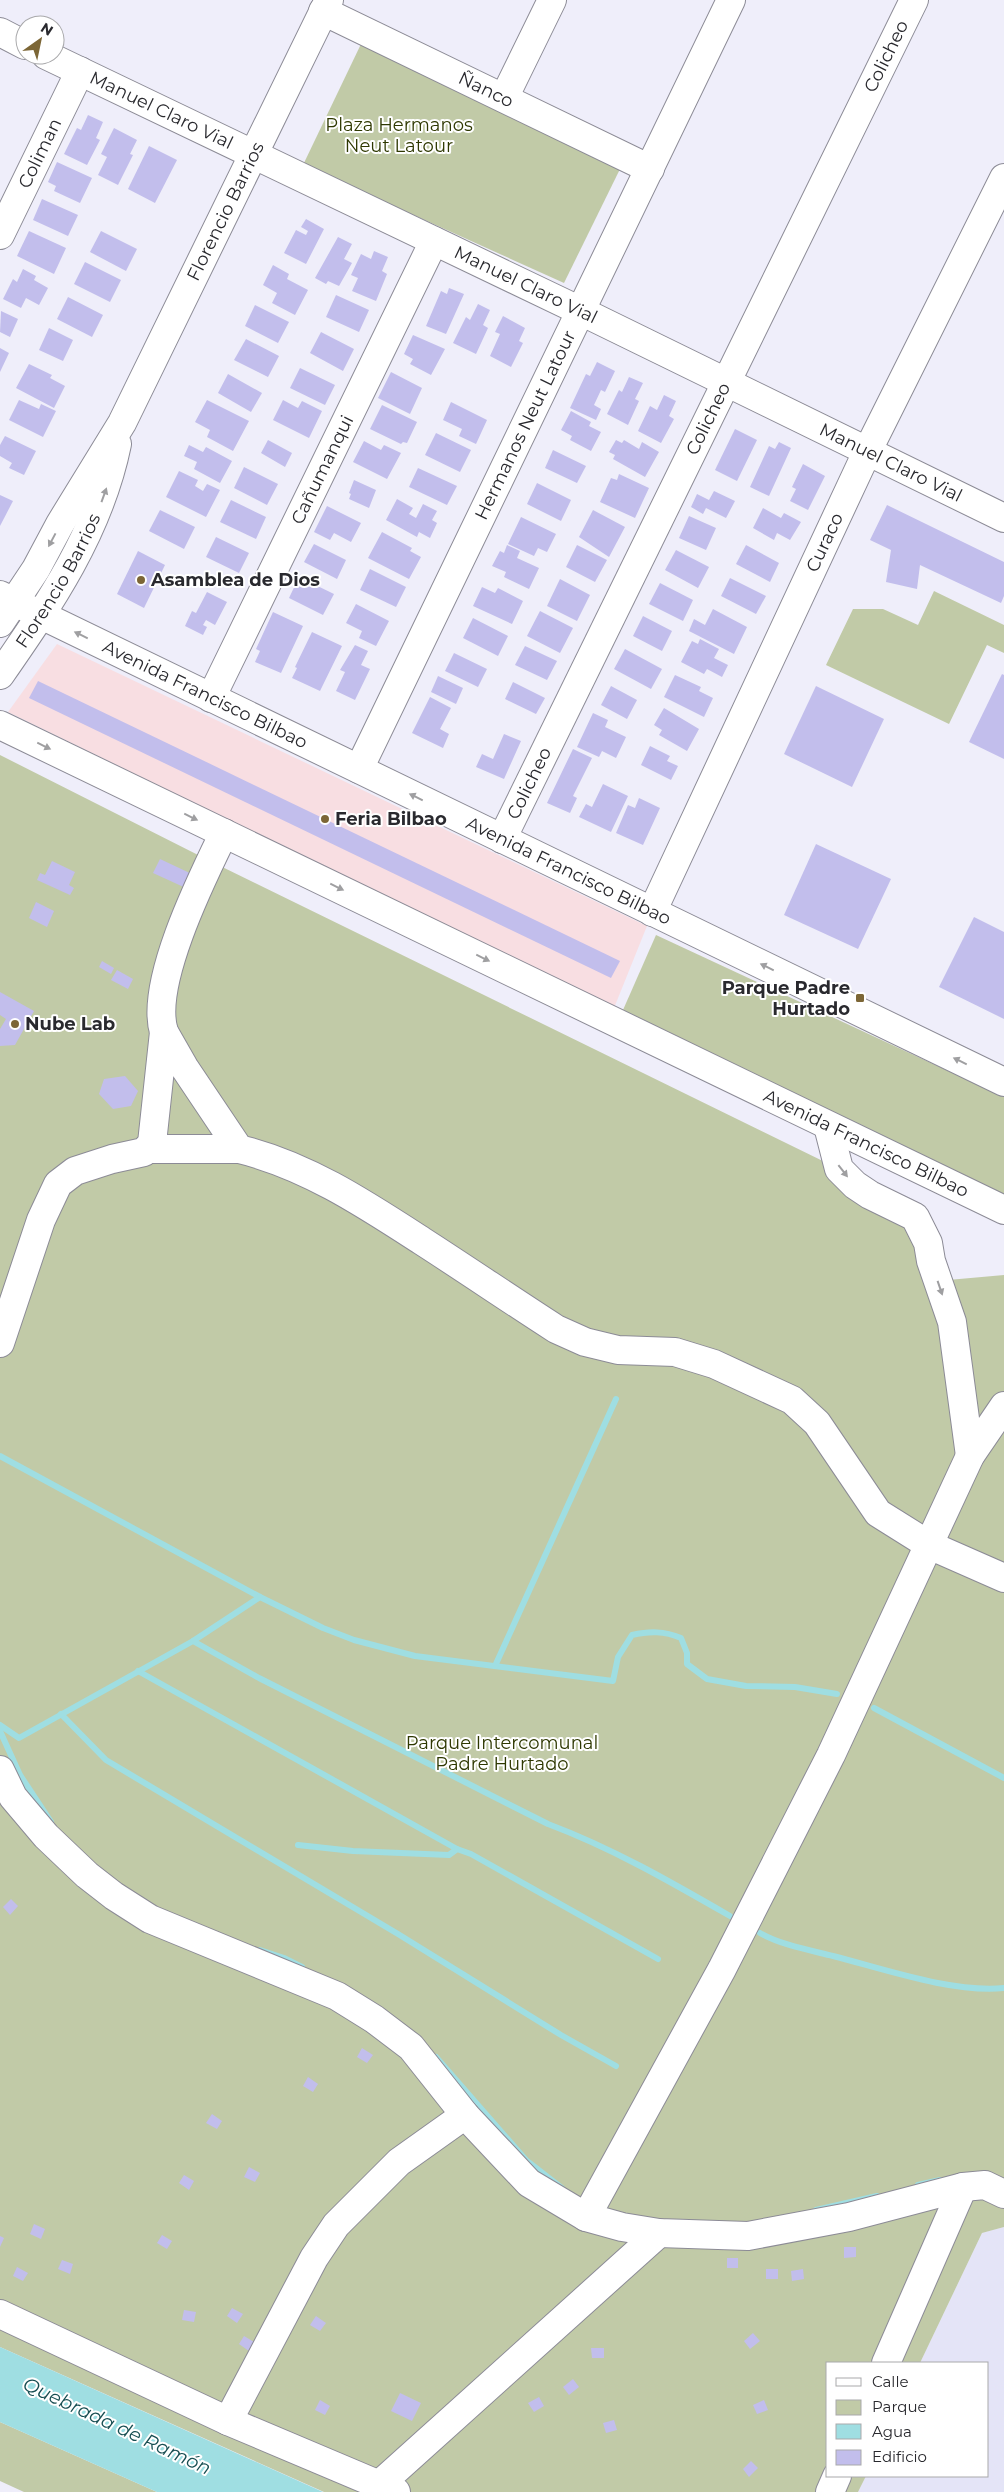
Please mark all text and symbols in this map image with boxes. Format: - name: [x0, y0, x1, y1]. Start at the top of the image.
- north arrow: [15, 15, 65, 65]
- street label: Colicheo: [859, 17, 913, 96]
- text: N: [37, 18, 57, 40]
- street label: Manuel Claro Vial: [86, 67, 237, 154]
- street label: Ñanco: [455, 67, 517, 112]
- park label: Plaza Hermanos Neut Latour: [325, 114, 473, 157]
- street label: Coliman: [14, 115, 66, 192]
- street label: Florencio Barrios: [182, 138, 269, 284]
- street label: Manuel Claro Vial: [451, 241, 601, 328]
- street label: Hermanos Neut Latour: [470, 327, 580, 523]
- street label: Colicheo: [681, 379, 735, 459]
- street label: Cañumanqui: [286, 412, 358, 528]
- street label: Manuel Claro Vial: [816, 418, 966, 507]
- one-way arrow: [101, 487, 108, 502]
- street label: Curaco: [801, 509, 848, 576]
- street label: Florencio Barrios: [11, 510, 105, 652]
- one-way arrow: [48, 532, 56, 547]
- place label: Asamblea de Dios: [150, 569, 320, 591]
- marker: Asamblea de Dios: [135, 574, 147, 586]
- one-way arrow: [74, 630, 88, 638]
- street label: Avenida Francisco Bilbao: [99, 636, 311, 753]
- one-way arrow: [37, 743, 51, 751]
- street label: Colicheo: [502, 744, 556, 823]
- one-way arrow: [409, 793, 423, 801]
- place label: Feria Bilbao: [335, 808, 447, 830]
- one-way arrow: [183, 812, 198, 821]
- street label: Avenida Francisco Bilbao: [463, 812, 675, 930]
- marker: Feria Bilbao: [319, 813, 331, 825]
- one-way arrow: [330, 884, 344, 892]
- one-way arrow: [476, 955, 490, 963]
- one-way arrow: [760, 963, 774, 971]
- place label: Parque Padre Hurtado: [722, 977, 850, 1020]
- marker: Parque Padre Hurtado: [854, 992, 866, 1004]
- place label: Nube Lab: [25, 1013, 115, 1035]
- marker: Nube Lab: [9, 1018, 21, 1030]
- one-way arrow: [953, 1057, 967, 1065]
- street label: Avenida Francisco Bilbao: [760, 1085, 972, 1202]
- one-way arrow: [838, 1165, 849, 1178]
- one-way arrow: [937, 1281, 944, 1296]
- park label: Parque Intercomunal Padre Hurtado: [406, 1732, 598, 1775]
- legend: [826, 2362, 989, 2477]
- water label: Quebrada de Ramón: [19, 2372, 215, 2480]
- text: Calle: [872, 2372, 909, 2391]
- text: Parque: [872, 2397, 927, 2416]
- text: Agua: [872, 2422, 912, 2441]
- text: Edificio: [872, 2447, 927, 2466]

